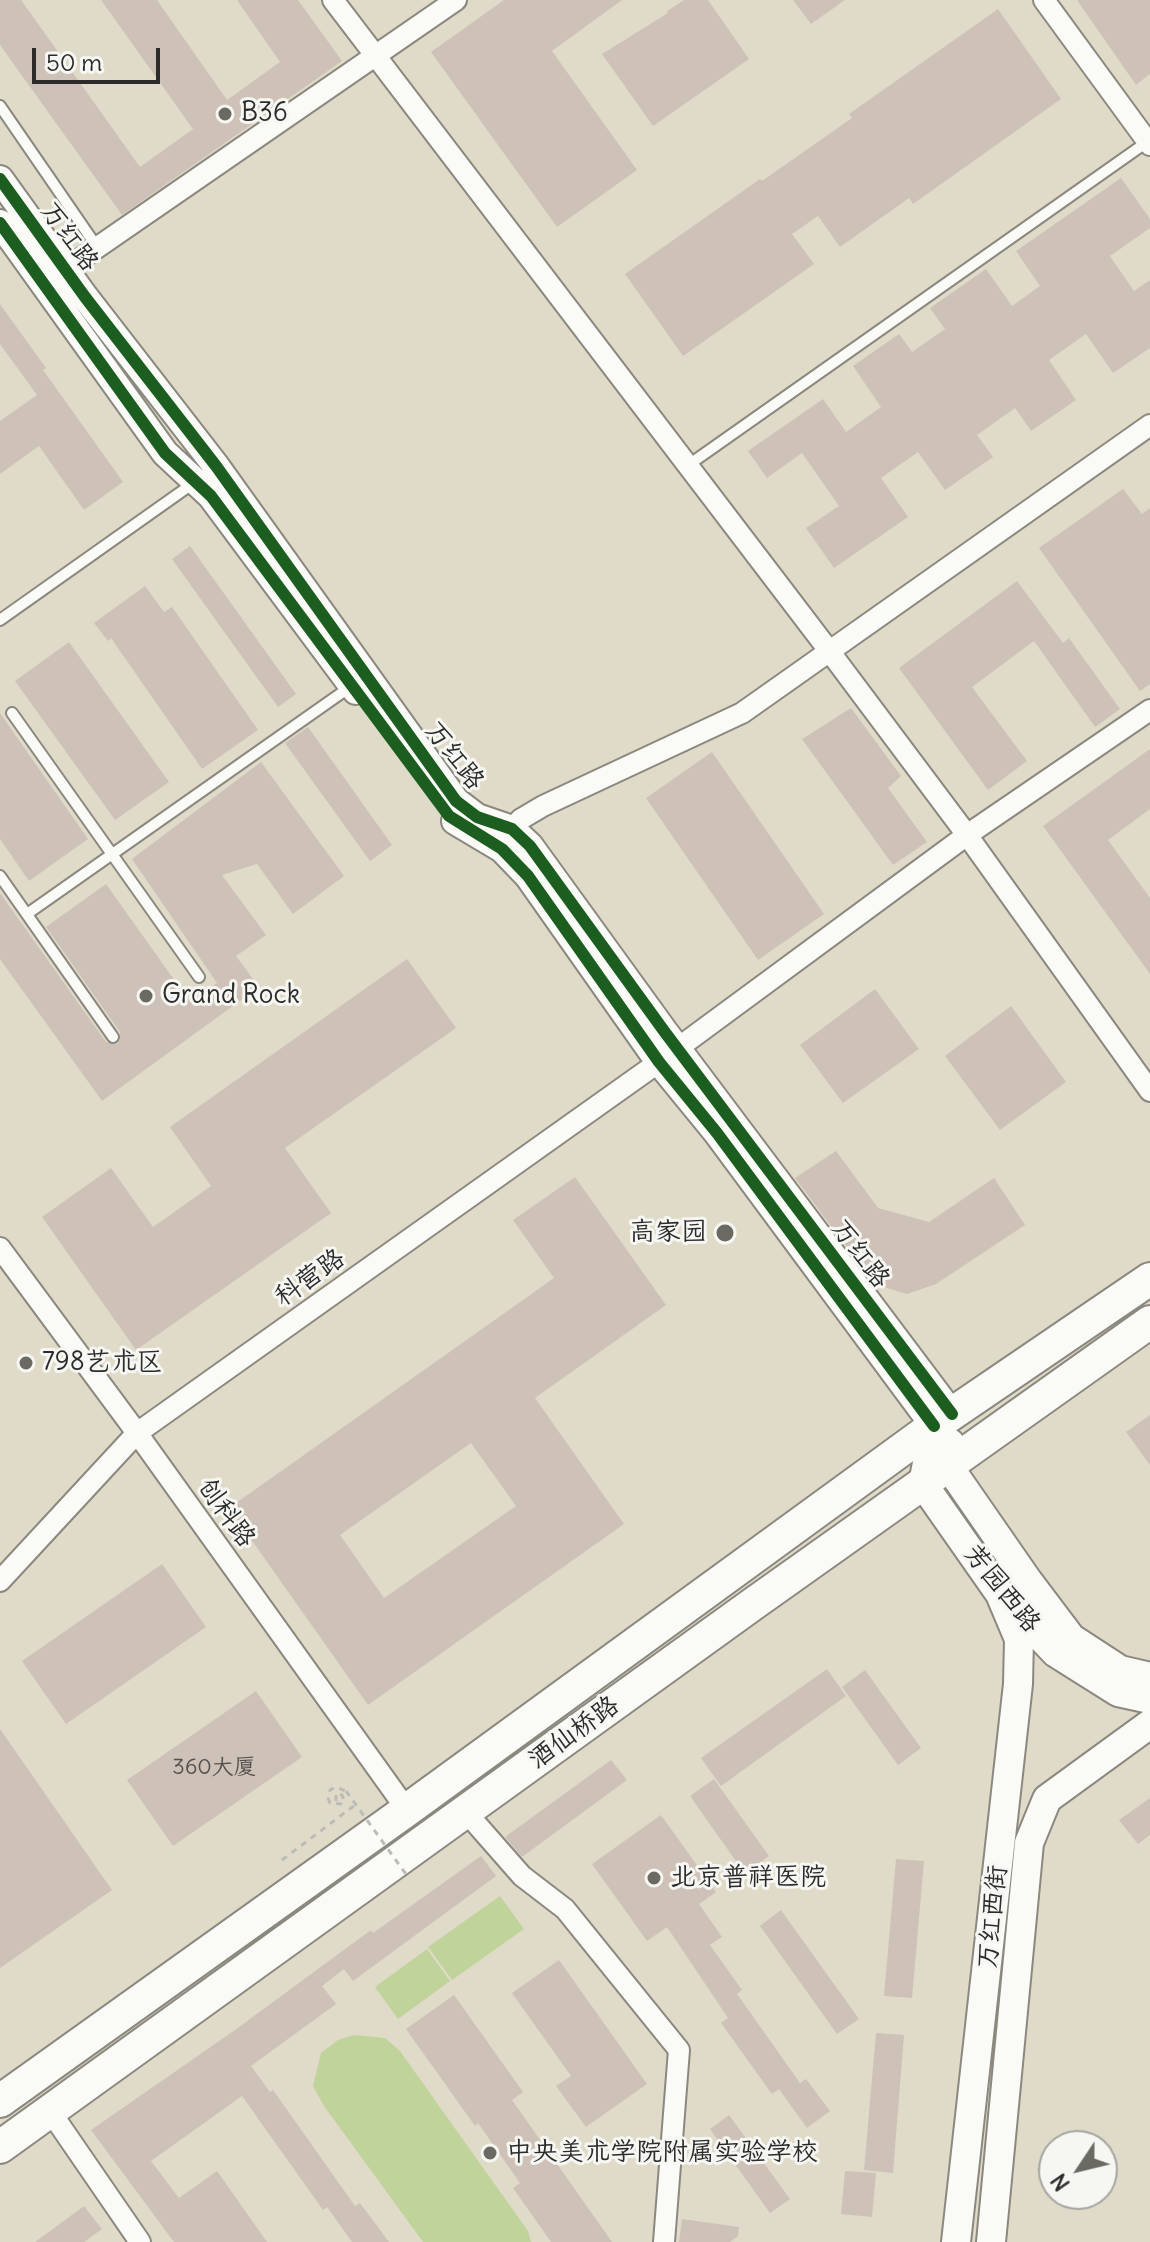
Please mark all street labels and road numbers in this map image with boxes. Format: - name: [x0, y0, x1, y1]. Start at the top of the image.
- street label: 万红路: [33, 196, 105, 278]
- street label: 万红路: [418, 716, 490, 796]
- street label: 万红路: [824, 1213, 896, 1295]
- street label: 科营路: [269, 1243, 351, 1313]
- street label: 创科路: [190, 1472, 262, 1554]
- street label: 芳园西路: [957, 1539, 1047, 1639]
- street label: 酒仙桥路: [523, 1690, 625, 1776]
- street label: 万红西街: [972, 1864, 1014, 1970]

